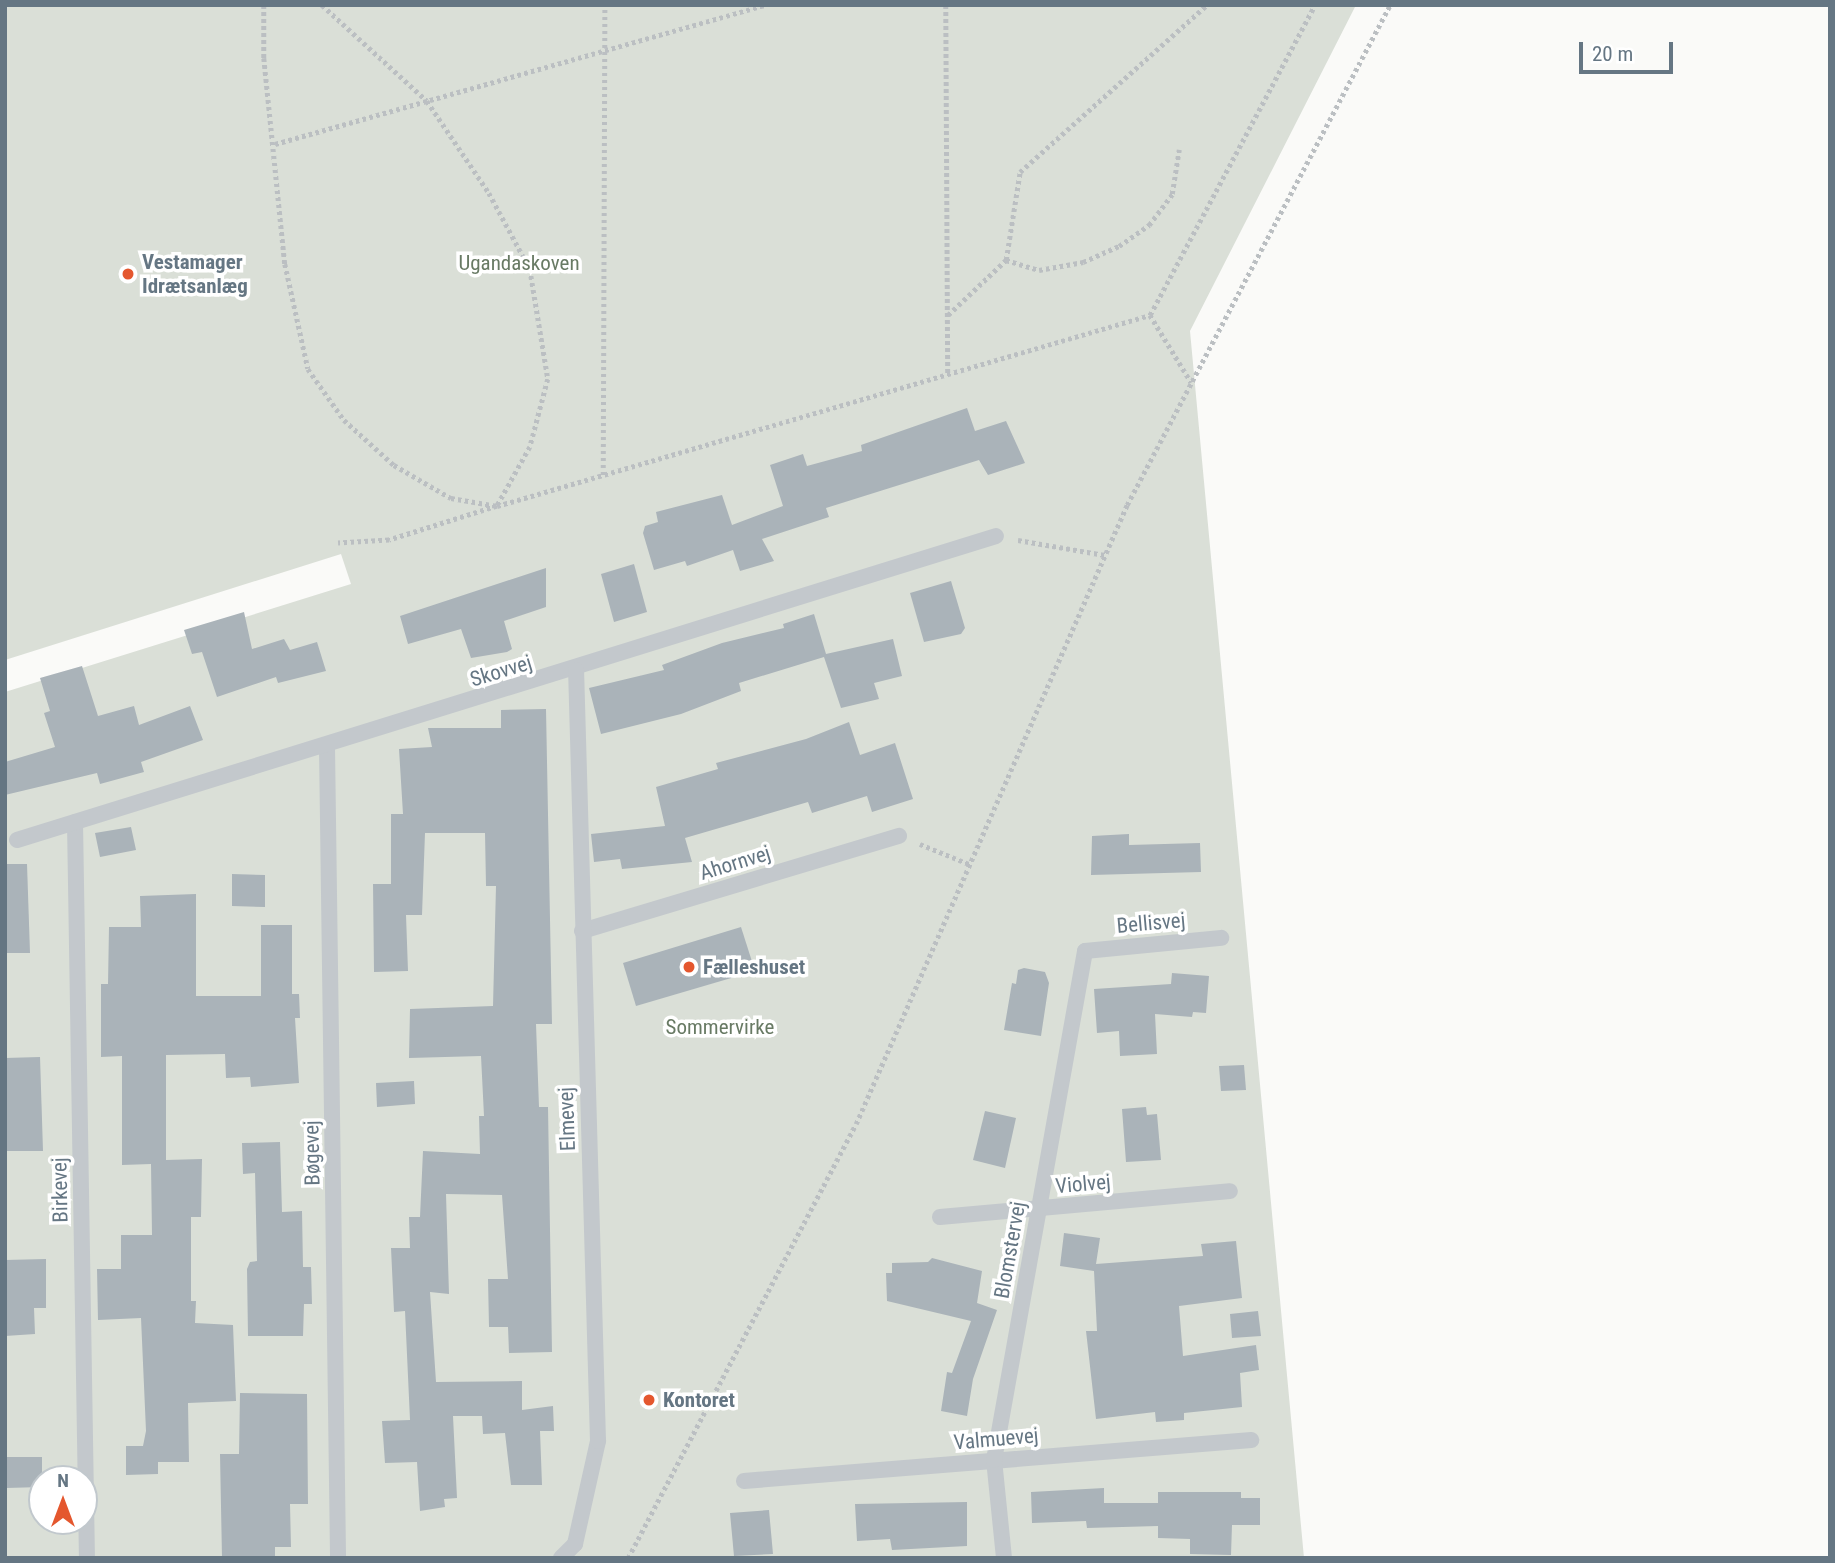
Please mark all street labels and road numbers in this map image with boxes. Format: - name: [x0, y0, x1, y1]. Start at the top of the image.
- street label: Skovvej: [467, 650, 535, 692]
- street label: Ahornvej: [697, 840, 773, 886]
- street label: Bellisvej: [1116, 907, 1186, 939]
- street label: Elmevej: [553, 1086, 581, 1152]
- street label: Bøgevej: [299, 1120, 325, 1186]
- street label: Birkevej: [47, 1157, 73, 1223]
- street label: Violvej: [1054, 1169, 1112, 1199]
- street label: Blomstervej: [989, 1199, 1031, 1301]
- street label: Valmuevej: [952, 1423, 1040, 1455]

